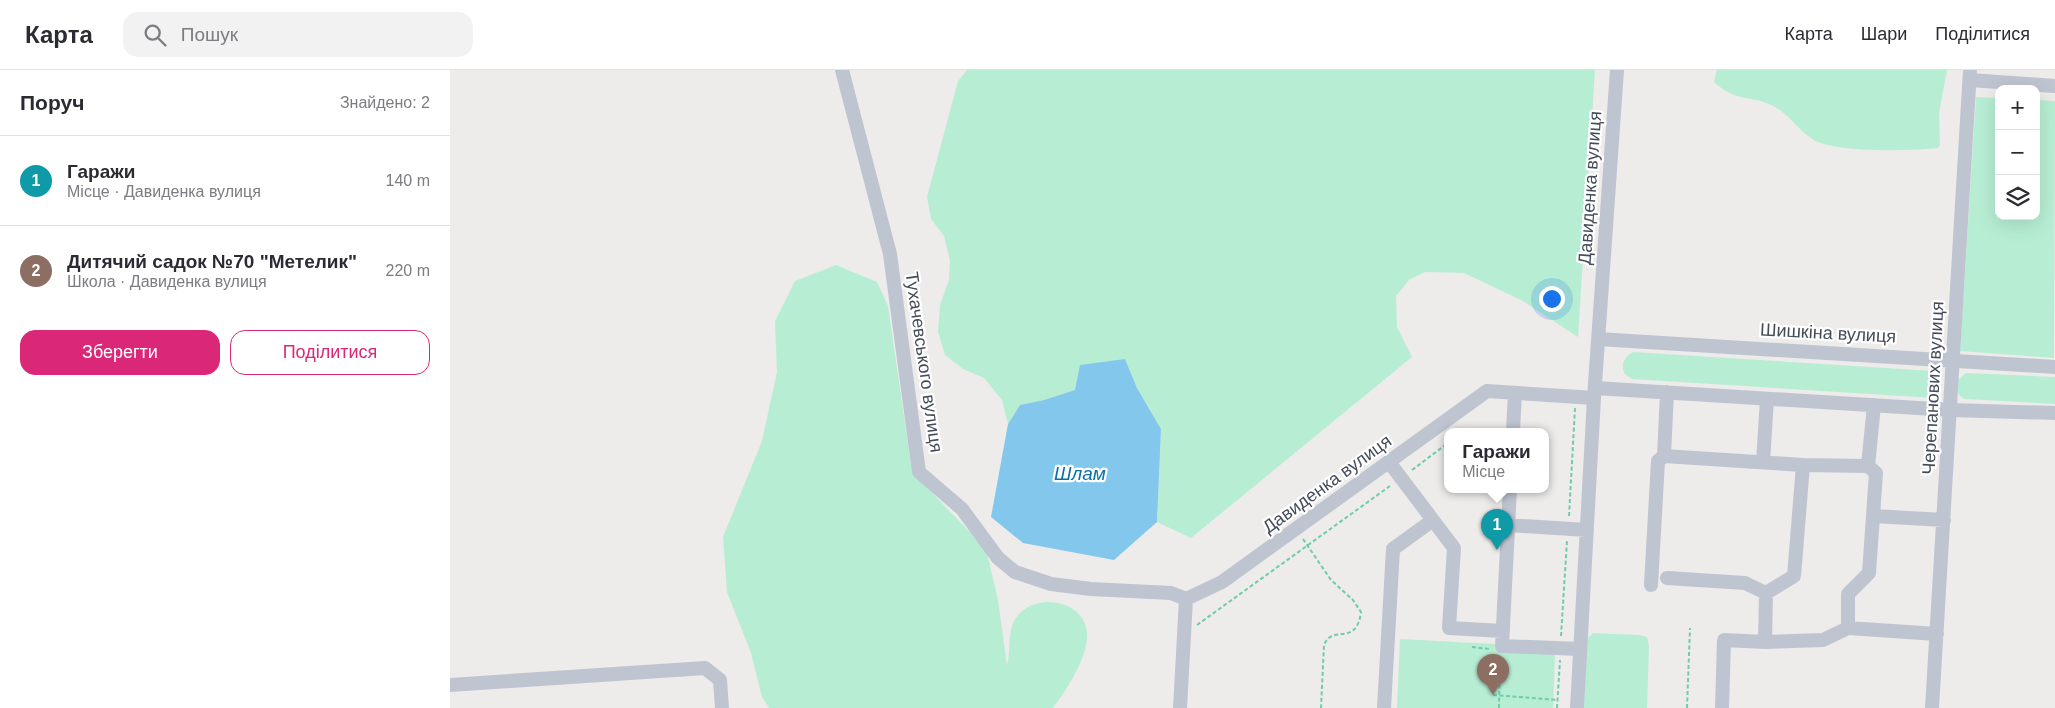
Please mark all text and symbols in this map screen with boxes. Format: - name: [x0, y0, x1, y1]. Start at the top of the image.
- search box: [123, 12, 473, 57]
- text: Карта: [25, 21, 93, 48]
- icon: search: [141, 21, 169, 49]
- text: Пошук: [181, 24, 238, 45]
- text: Карта: [1785, 24, 1833, 44]
- text: Шари: [1861, 24, 1907, 44]
- text: Поділитися: [1935, 24, 2030, 44]
- map controls: [1995, 85, 2040, 220]
- button: +: [1995, 85, 2040, 130]
- text: Поруч: [20, 91, 84, 114]
- text: Знайдено: 2: [340, 94, 430, 111]
- street label: Давиденка вулиця: [1575, 111, 1605, 265]
- button: −: [1995, 130, 2040, 175]
- text: Гаражи: [67, 161, 135, 182]
- text: 1: [32, 172, 40, 189]
- text: 140 m: [386, 172, 430, 189]
- button: layers: [1995, 175, 2040, 220]
- text: Місце · Давиденка вулиця: [67, 183, 261, 200]
- text: Дитячий садок №70 "Метелик": [67, 251, 357, 272]
- text: 2: [32, 262, 40, 279]
- text: 220 m: [386, 262, 430, 279]
- street label: Тухачевського вулиця: [901, 270, 947, 454]
- text: Школа · Давиденка вулиця: [67, 273, 267, 290]
- your location: [1539, 286, 1565, 312]
- street label: Черепанових вулиця: [1918, 301, 1948, 475]
- street label: Шишкiна вулиця: [1759, 319, 1897, 347]
- button: Зберегти: [20, 330, 220, 375]
- button: Поділитися: [230, 330, 430, 375]
- popup: [1444, 428, 1549, 493]
- street label: Давиденка вулиця: [1259, 431, 1395, 537]
- text: Гаражи: [1462, 441, 1531, 462]
- water label: Шлам: [1054, 463, 1106, 484]
- text: Місце: [1462, 463, 1505, 480]
- pin: 1: [1481, 509, 1513, 550]
- pin: 2: [1477, 654, 1509, 695]

